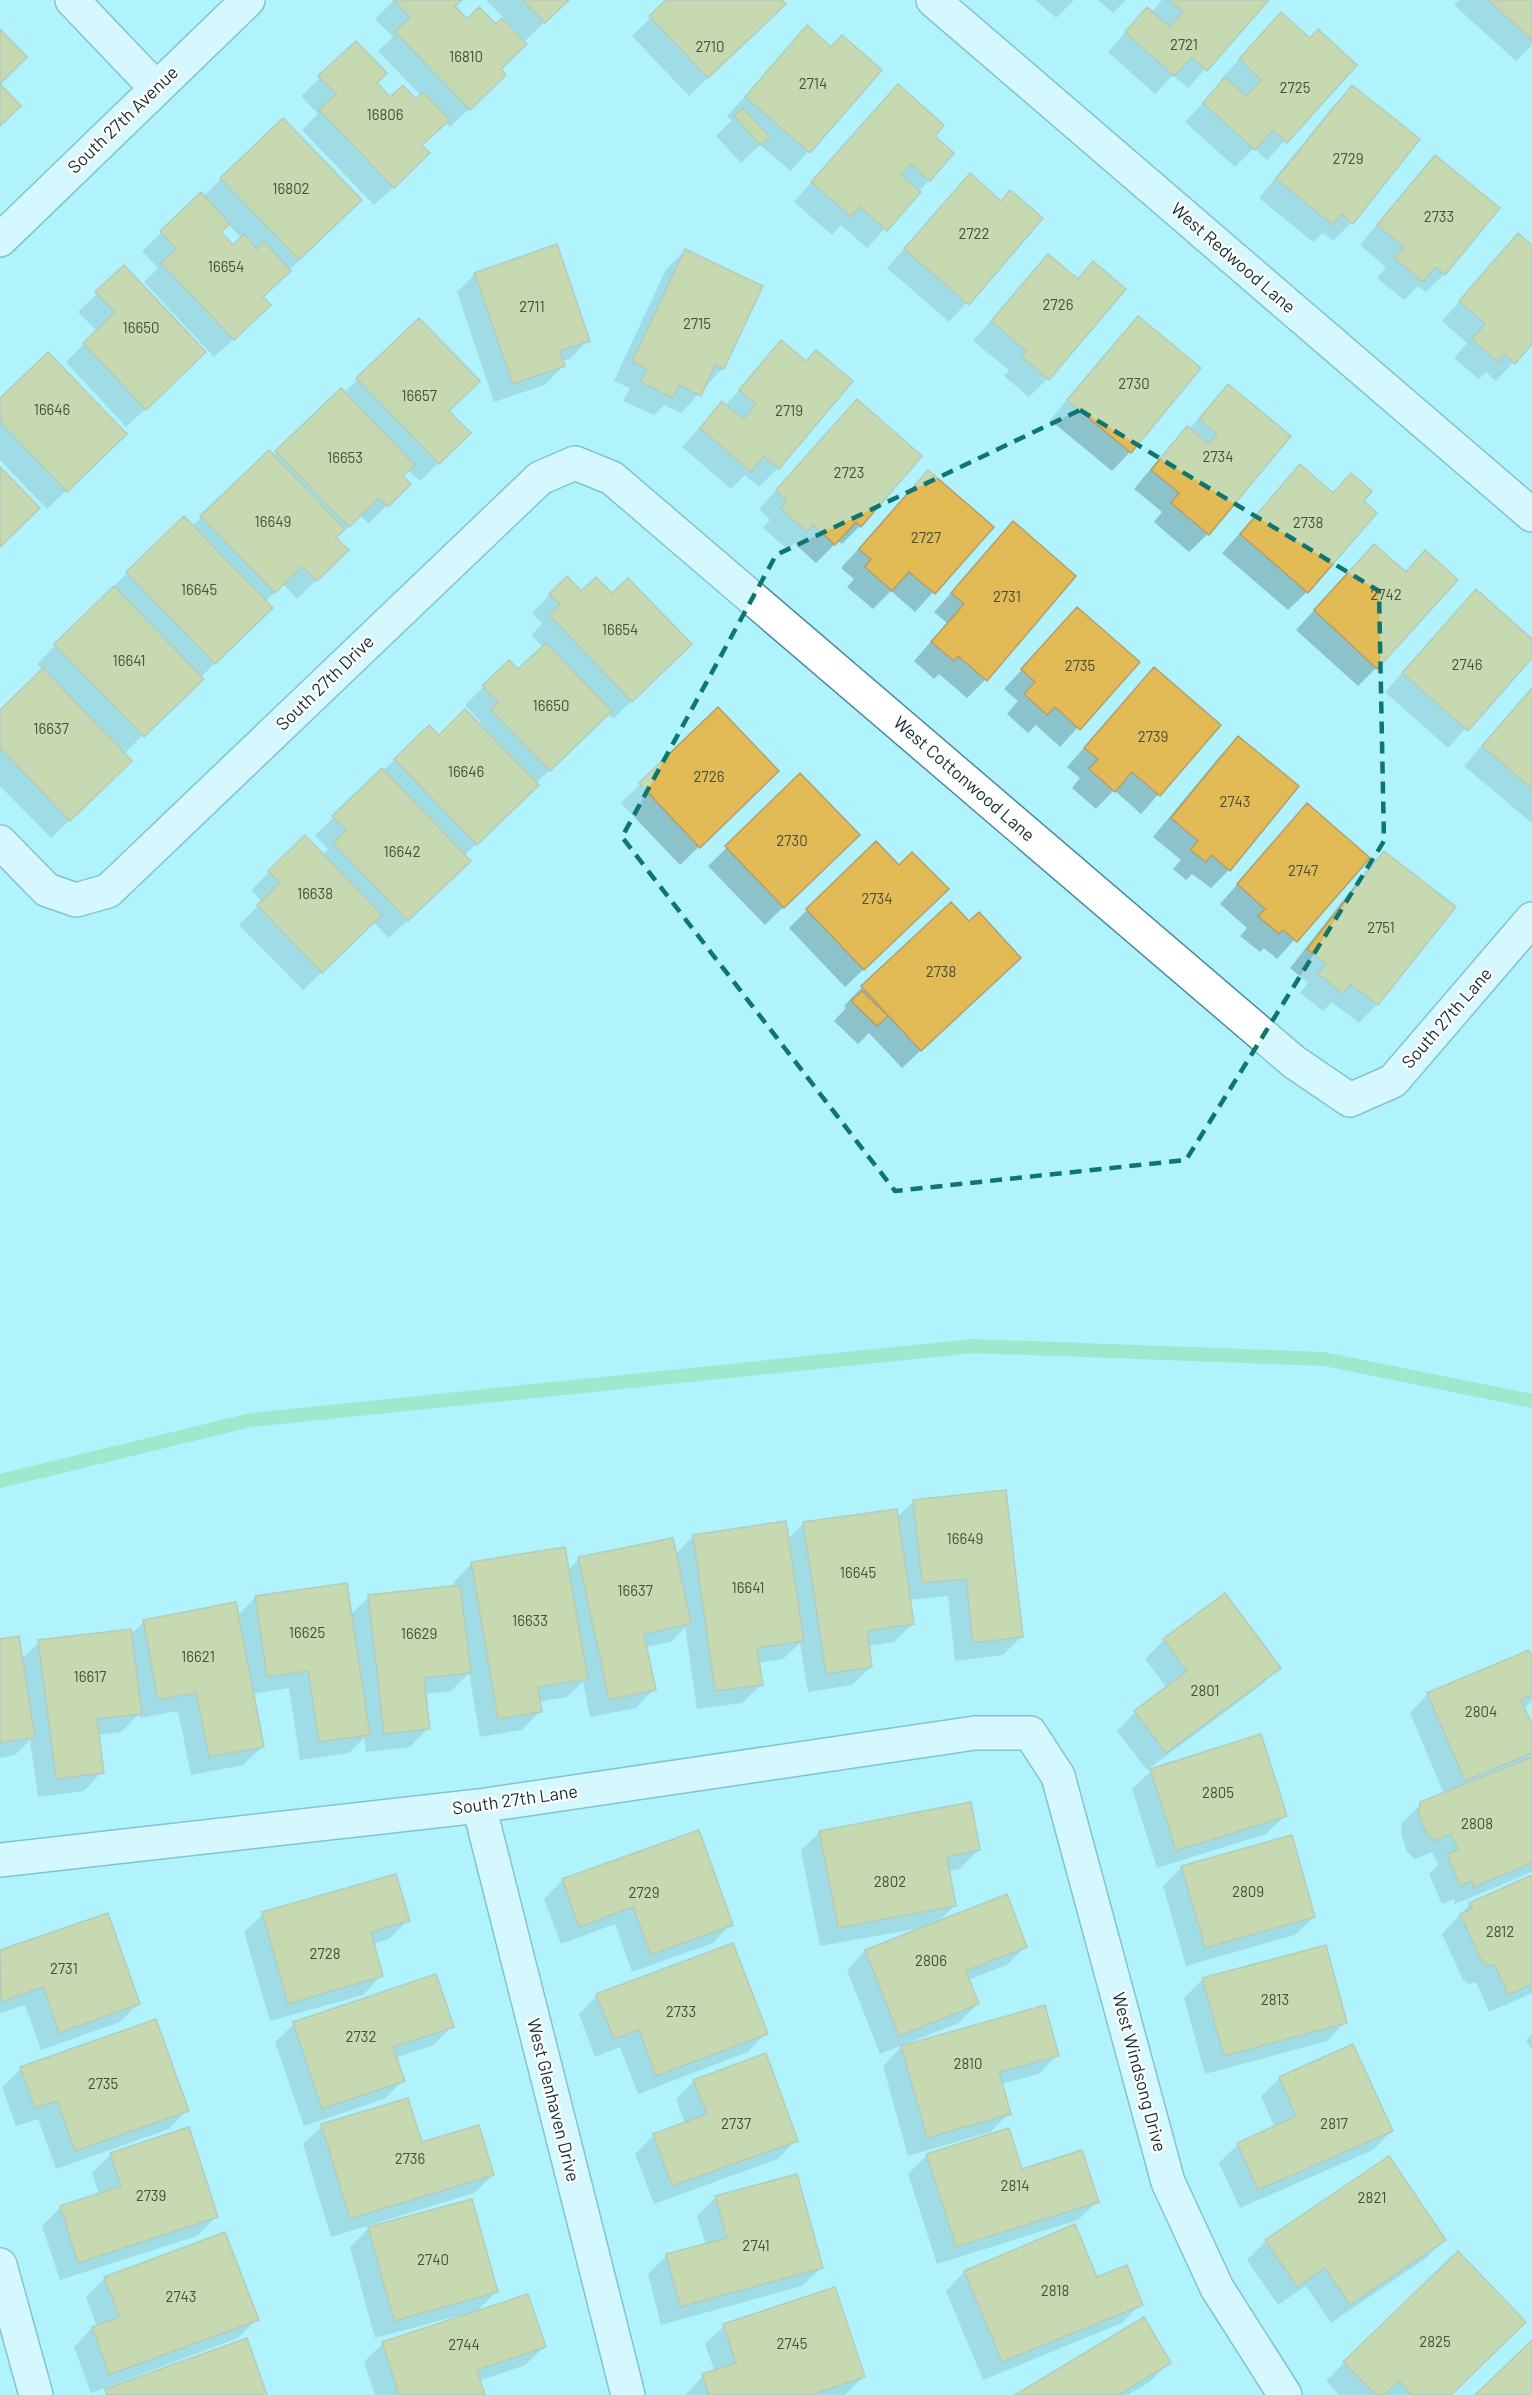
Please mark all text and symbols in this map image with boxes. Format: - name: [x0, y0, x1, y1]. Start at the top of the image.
- house number: 2721: [1170, 35, 1198, 53]
- house number: 2710: [696, 37, 724, 55]
- house number: 16810: [449, 47, 483, 65]
- street label: South 27th Avenue: [62, 61, 182, 178]
- house number: 2714: [799, 74, 827, 92]
- house number: 2725: [1280, 78, 1310, 96]
- house number: 16806: [367, 105, 404, 123]
- house number: 2729: [1333, 149, 1364, 167]
- house number: 16802: [272, 179, 310, 197]
- street label: West Redwood Lane: [1167, 197, 1300, 317]
- house number: 2733: [1424, 207, 1454, 225]
- house number: 2722: [958, 224, 990, 242]
- house number: 16654: [208, 257, 244, 275]
- house number: 2726: [1043, 295, 1073, 313]
- house number: 2711: [519, 297, 545, 315]
- house number: 2715: [683, 314, 711, 332]
- house number: 16650: [123, 318, 159, 336]
- house number: 2730: [1118, 374, 1150, 392]
- house number: 16657: [401, 386, 437, 404]
- house number: 16646: [34, 400, 70, 418]
- house number: 2719: [775, 401, 803, 419]
- house number: 2734: [1202, 447, 1234, 465]
- house number: 16653: [327, 448, 363, 466]
- house number: 2723: [834, 463, 864, 481]
- house number: 16649: [255, 512, 291, 530]
- house number: 2738: [1293, 513, 1323, 531]
- house number: 2727: [911, 528, 941, 546]
- house number: 16645: [181, 580, 217, 598]
- house number: 2742: [1370, 585, 1402, 603]
- house number: 2731: [993, 587, 1021, 605]
- house number: 16654: [602, 620, 638, 638]
- street label: South 27th Drive: [271, 630, 378, 735]
- house number: 16641: [113, 651, 145, 669]
- house number: 2746: [1451, 655, 1483, 673]
- house number: 2735: [1065, 656, 1095, 674]
- house number: 16650: [533, 696, 569, 714]
- street label: West Cottonwood Lane: [889, 711, 1040, 846]
- house number: 16637: [33, 719, 69, 737]
- house number: 2739: [1138, 727, 1168, 745]
- house number: 16646: [448, 762, 484, 780]
- house number: 2726: [694, 767, 724, 785]
- house number: 2743: [1219, 792, 1251, 810]
- house number: 2730: [776, 831, 808, 849]
- house number: 16642: [383, 842, 421, 860]
- house number: 2747: [1288, 861, 1318, 879]
- house number: 16638: [297, 884, 333, 902]
- house number: 2734: [861, 889, 893, 907]
- house number: 2751: [1367, 918, 1395, 936]
- house number: 2738: [926, 962, 956, 980]
- street label: South 27th Lane: [1396, 962, 1496, 1072]
- house number: 16649: [947, 1529, 983, 1547]
- house number: 16645: [840, 1563, 876, 1581]
- house number: 16641: [732, 1578, 764, 1596]
- house number: 16637: [617, 1581, 653, 1599]
- house number: 16633: [512, 1611, 548, 1629]
- house number: 16625: [289, 1623, 325, 1641]
- house number: 16629: [401, 1624, 437, 1642]
- house number: 16621: [181, 1647, 215, 1665]
- house number: 16617: [74, 1667, 106, 1685]
- house number: 2801: [1190, 1681, 1220, 1699]
- house number: 2804: [1465, 1702, 1497, 1720]
- street label: South 27th Lane: [451, 1779, 579, 1819]
- house number: 2805: [1202, 1783, 1234, 1801]
- house number: 2808: [1461, 1814, 1493, 1832]
- house number: 2802: [874, 1872, 906, 1890]
- house number: 2809: [1232, 1882, 1264, 1900]
- house number: 2729: [629, 1883, 660, 1901]
- house number: 2812: [1486, 1922, 1514, 1940]
- house number: 2728: [310, 1944, 341, 1962]
- house number: 2806: [915, 1951, 947, 1969]
- house number: 2731: [50, 1959, 78, 1977]
- street label: West Windsong Drive: [1108, 1989, 1172, 2154]
- house number: 2813: [1261, 1990, 1289, 2008]
- house number: 2733: [666, 2002, 696, 2020]
- street label: West Glenhaven Drive: [523, 2016, 585, 2184]
- house number: 2732: [346, 2027, 376, 2045]
- house number: 2810: [953, 2054, 983, 2072]
- house number: 2735: [88, 2074, 118, 2092]
- house number: 2737: [721, 2114, 751, 2132]
- house number: 2817: [1320, 2114, 1348, 2132]
- house number: 2736: [395, 2149, 425, 2167]
- house number: 2814: [1001, 2176, 1029, 2194]
- house number: 2739: [136, 2186, 166, 2204]
- house number: 2821: [1358, 2188, 1386, 2206]
- house number: 2741: [742, 2236, 770, 2254]
- house number: 2740: [417, 2250, 449, 2268]
- house number: 2818: [1041, 2281, 1069, 2299]
- house number: 2743: [165, 2287, 197, 2305]
- house number: 2825: [1419, 2332, 1451, 2350]
- house number: 2745: [776, 2334, 808, 2352]
- house number: 2744: [448, 2335, 480, 2353]

